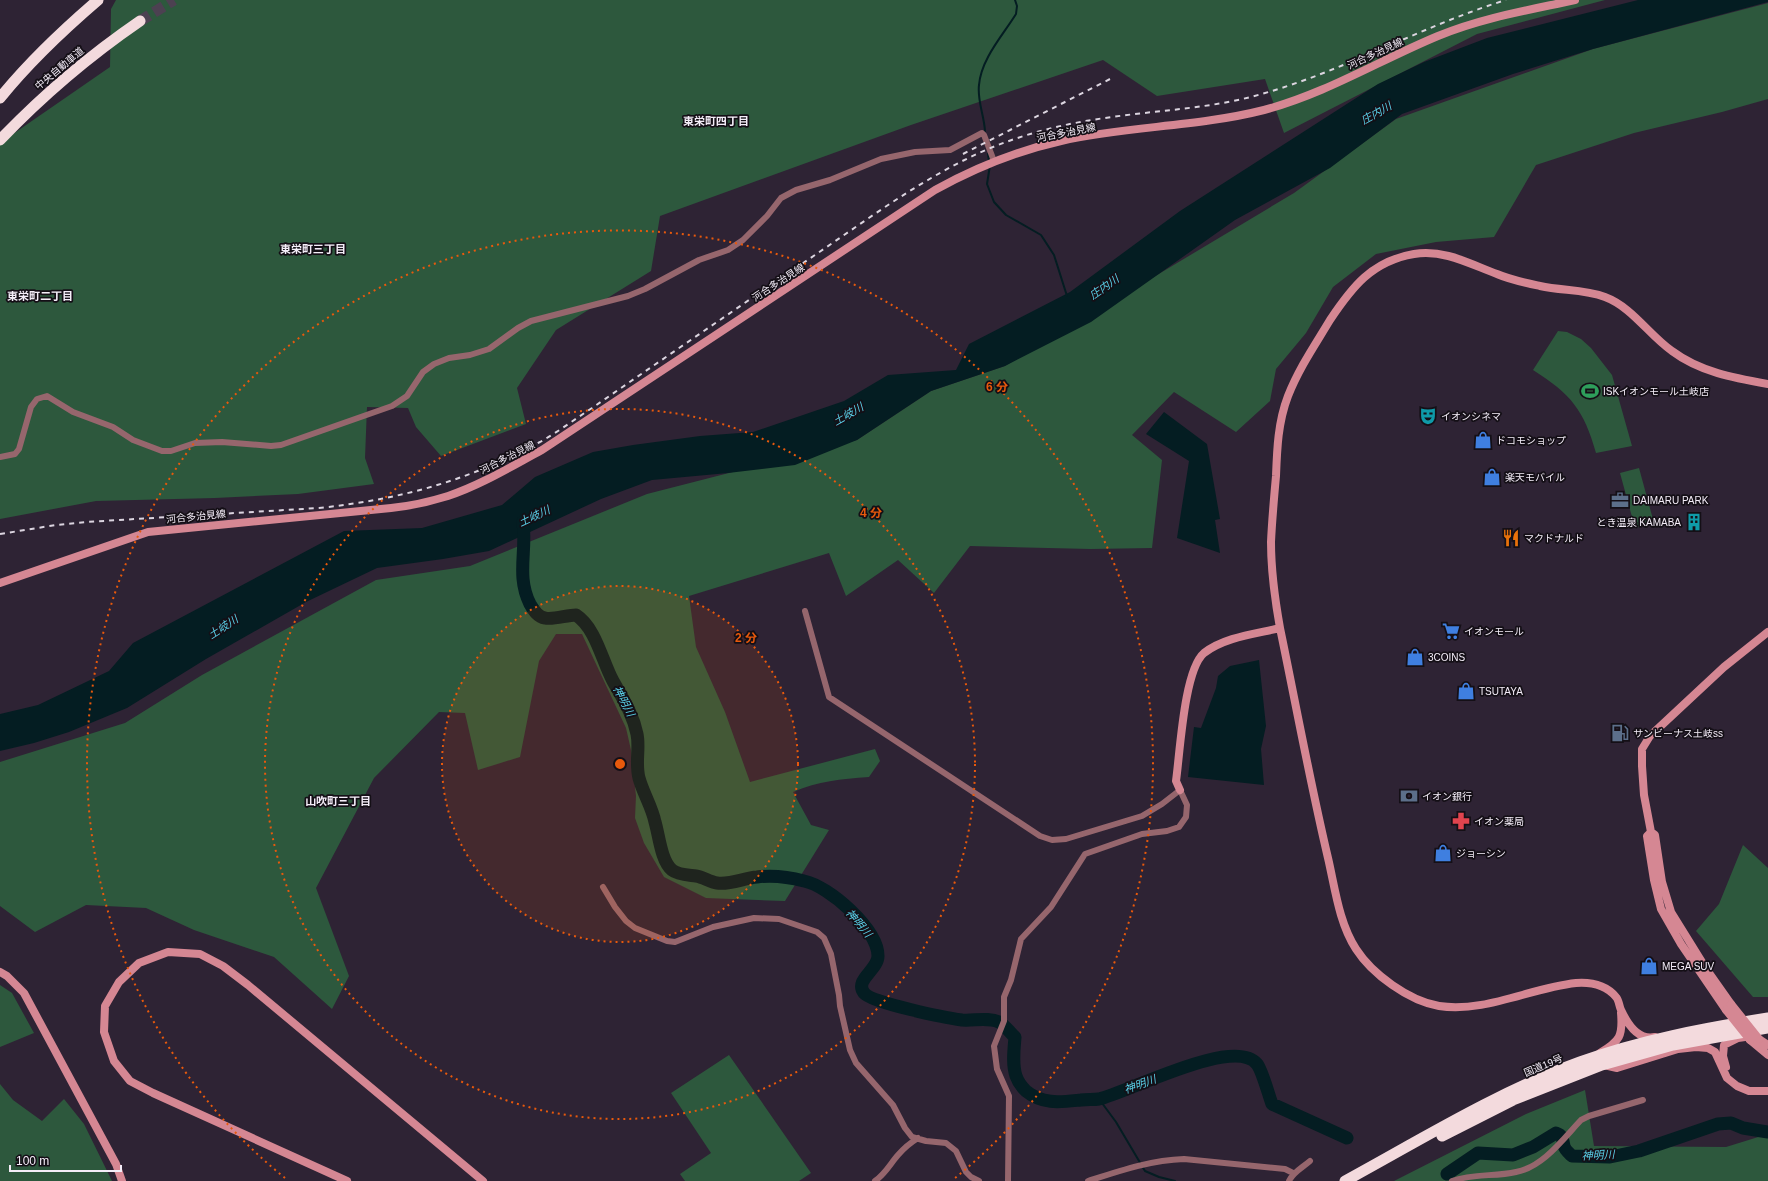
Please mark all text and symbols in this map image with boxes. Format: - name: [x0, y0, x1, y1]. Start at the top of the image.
- street label: 河合多治見線: [1346, 36, 1405, 71]
- street label: 中央自動車道: [33, 45, 86, 92]
- water label: 庄内川: [1359, 99, 1394, 126]
- district label: 東栄町四丁目: [683, 115, 749, 127]
- street label: 河合多治見線: [1036, 121, 1097, 144]
- district label: 東栄町三丁目: [280, 243, 346, 255]
- street label: 河合多治見線: [750, 261, 806, 303]
- water label: 庄内川: [1087, 272, 1122, 301]
- district label: 東栄町二丁目: [7, 290, 73, 302]
- text: 6 分: [986, 380, 1008, 394]
- sports icon: ISKイオンモール土岐店: [1580, 381, 1600, 401]
- place label: ISKイオンモール土岐店: [1603, 386, 1709, 397]
- water label: 土岐川: [831, 400, 866, 427]
- theatre icon: イオンシネマ: [1418, 406, 1438, 426]
- place label: イオンシネマ: [1441, 411, 1501, 422]
- shop icon: ドコモショップ: [1473, 430, 1493, 450]
- place label: ドコモショップ: [1496, 435, 1566, 446]
- street label: 河合多治見線: [478, 439, 536, 476]
- shop icon: 楽天モバイル: [1482, 467, 1502, 487]
- place label: 楽天モバイル: [1505, 472, 1565, 483]
- office icon: DAIMARU PARK: [1610, 490, 1630, 510]
- place label: DAIMARU PARK: [1633, 495, 1709, 506]
- water label: 土岐川: [517, 503, 552, 528]
- text: 4 分: [860, 506, 882, 520]
- street label: 河合多治見線: [166, 508, 226, 525]
- building icon: とき温泉 KAMABA: [1684, 512, 1704, 532]
- place label: とき温泉 KAMABA: [1597, 517, 1681, 528]
- restaurant icon: マクドナルド: [1501, 528, 1521, 548]
- place label: マクドナルド: [1524, 533, 1584, 544]
- water label: 土岐川: [206, 612, 241, 641]
- supermarket icon: イオンモール: [1441, 621, 1461, 641]
- place label: イオンモール: [1464, 626, 1524, 637]
- text: 2 分: [735, 631, 757, 645]
- shop icon: 3COINS: [1405, 647, 1425, 667]
- place label: 3COINS: [1428, 652, 1466, 663]
- shop icon: TSUTAYA: [1456, 681, 1476, 701]
- water label: 神明川: [611, 684, 638, 719]
- place label: TSUTAYA: [1479, 686, 1523, 697]
- fuel station icon: サンビーナス土岐ss: [1610, 723, 1630, 743]
- place label: サンビーナス土岐ss: [1633, 728, 1723, 739]
- centre of rings: [613, 757, 627, 771]
- bank icon: イオン銀行: [1399, 786, 1419, 806]
- place label: イオン銀行: [1422, 791, 1472, 802]
- district label: 山吹町三丁目: [305, 795, 371, 807]
- pharmacy icon: イオン薬局: [1451, 811, 1471, 831]
- place label: イオン薬局: [1474, 816, 1524, 827]
- shop icon: ジョーシン: [1433, 843, 1453, 863]
- place label: ジョーシン: [1456, 848, 1506, 859]
- water label: 神明川: [844, 907, 875, 940]
- shop icon: MEGA SUV: [1639, 956, 1659, 976]
- place label: MEGA SUV: [1662, 961, 1715, 972]
- street label: 国道19号: [1522, 1052, 1564, 1079]
- water label: 神明川: [1122, 1072, 1158, 1095]
- scale bar: [10, 1147, 121, 1173]
- water label: 神明川: [1581, 1148, 1616, 1162]
- text: 100 m: [16, 1154, 49, 1168]

